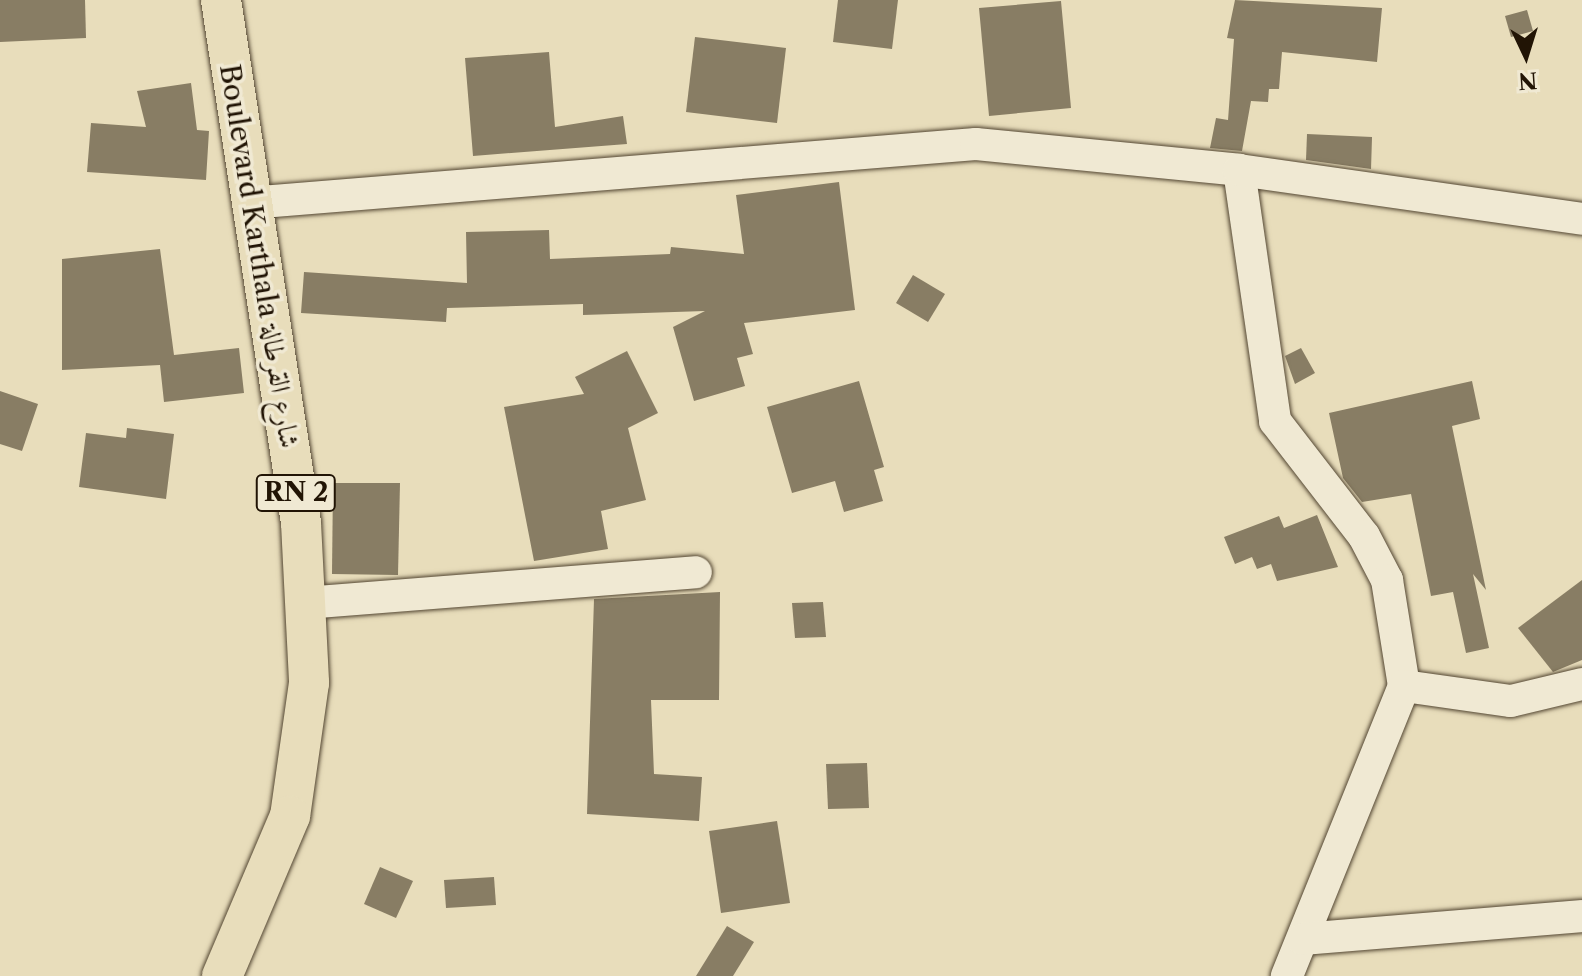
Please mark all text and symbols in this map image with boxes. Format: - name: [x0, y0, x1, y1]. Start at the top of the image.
- north arrow: [1486, 16, 1566, 96]
- street label: Boulevard Karthala شارع القرطالة: [213, 62, 307, 450]
- text: N: [1517, 66, 1538, 95]
- road number: RN 2: [254, 471, 338, 515]

